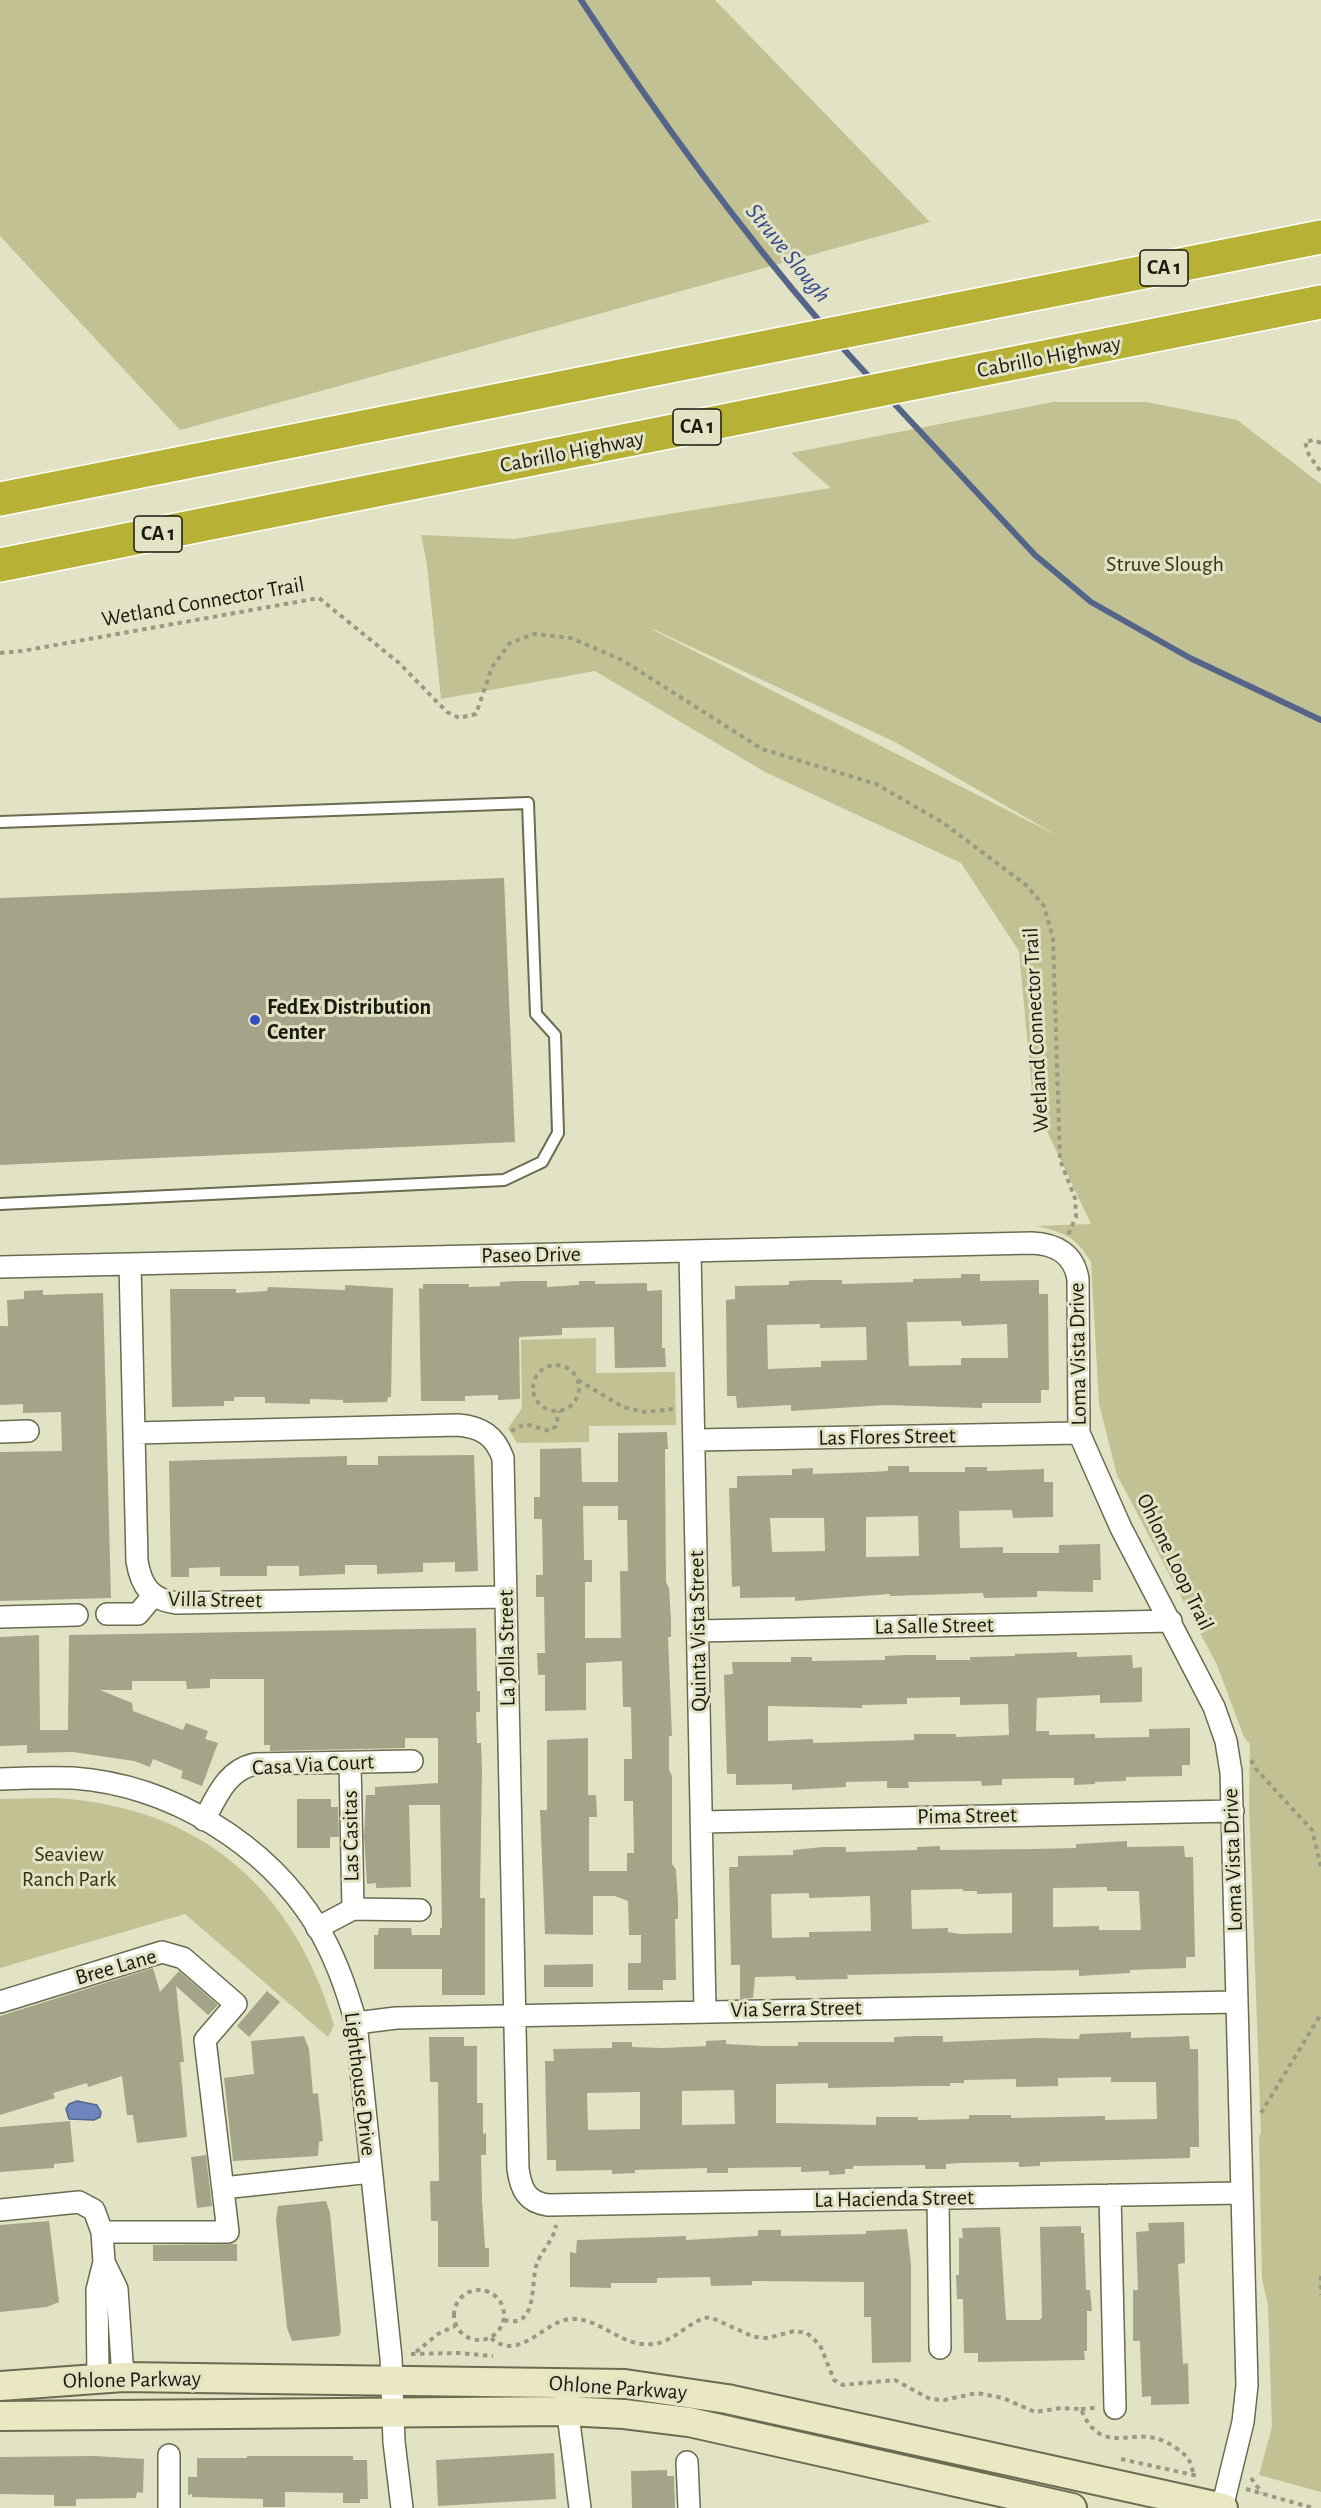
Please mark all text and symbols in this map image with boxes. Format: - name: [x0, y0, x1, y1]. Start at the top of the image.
- water label: Struve Slough: [739, 198, 837, 308]
- road number: CA 1: [1140, 250, 1188, 286]
- street label: Cabrillo Highway: [975, 330, 1123, 384]
- road number: CA 1: [673, 409, 721, 445]
- street label: Cabrillo Highway: [498, 425, 646, 479]
- road number: CA 1: [134, 516, 182, 552]
- park label: Struve Slough: [1106, 551, 1224, 577]
- street label: Wetland Connector Trail: [100, 571, 306, 633]
- street label: Wetland Connector Trail: [1017, 927, 1055, 1133]
- place label: FedEx Distribution Center: [267, 994, 431, 1046]
- marker: FedEx Distribution Center: [248, 1013, 262, 1027]
- street label: Paseo Drive: [481, 1241, 581, 1269]
- street label: Loma Vista Drive: [1064, 1282, 1092, 1426]
- street label: Las Flores Street: [818, 1423, 956, 1451]
- street label: Ohlone Loop Trail: [1130, 1489, 1220, 1635]
- street label: Quinta Vista Street: [683, 1550, 713, 1712]
- street label: Villa Street: [168, 1586, 262, 1614]
- street label: La Jolla Street: [493, 1589, 521, 1707]
- street label: La Salle Street: [874, 1612, 994, 1640]
- street label: Casa Via Court: [251, 1749, 375, 1781]
- street label: Loma Vista Drive: [1217, 1788, 1249, 1932]
- street label: Las Casitas: [337, 1790, 365, 1882]
- street label: Pima Street: [917, 1802, 1017, 1830]
- park label: Seaview Ranch Park: [22, 1841, 116, 1892]
- street label: Bree Lane: [72, 1943, 160, 1991]
- street label: Via Serra Street: [730, 1995, 862, 2023]
- street label: Lighthouse Drive: [338, 2011, 382, 2157]
- street label: La Hacienda Street: [814, 2184, 974, 2214]
- street label: Ohlone Parkway: [63, 2366, 201, 2394]
- street label: Ohlone Parkway: [548, 2370, 688, 2406]

